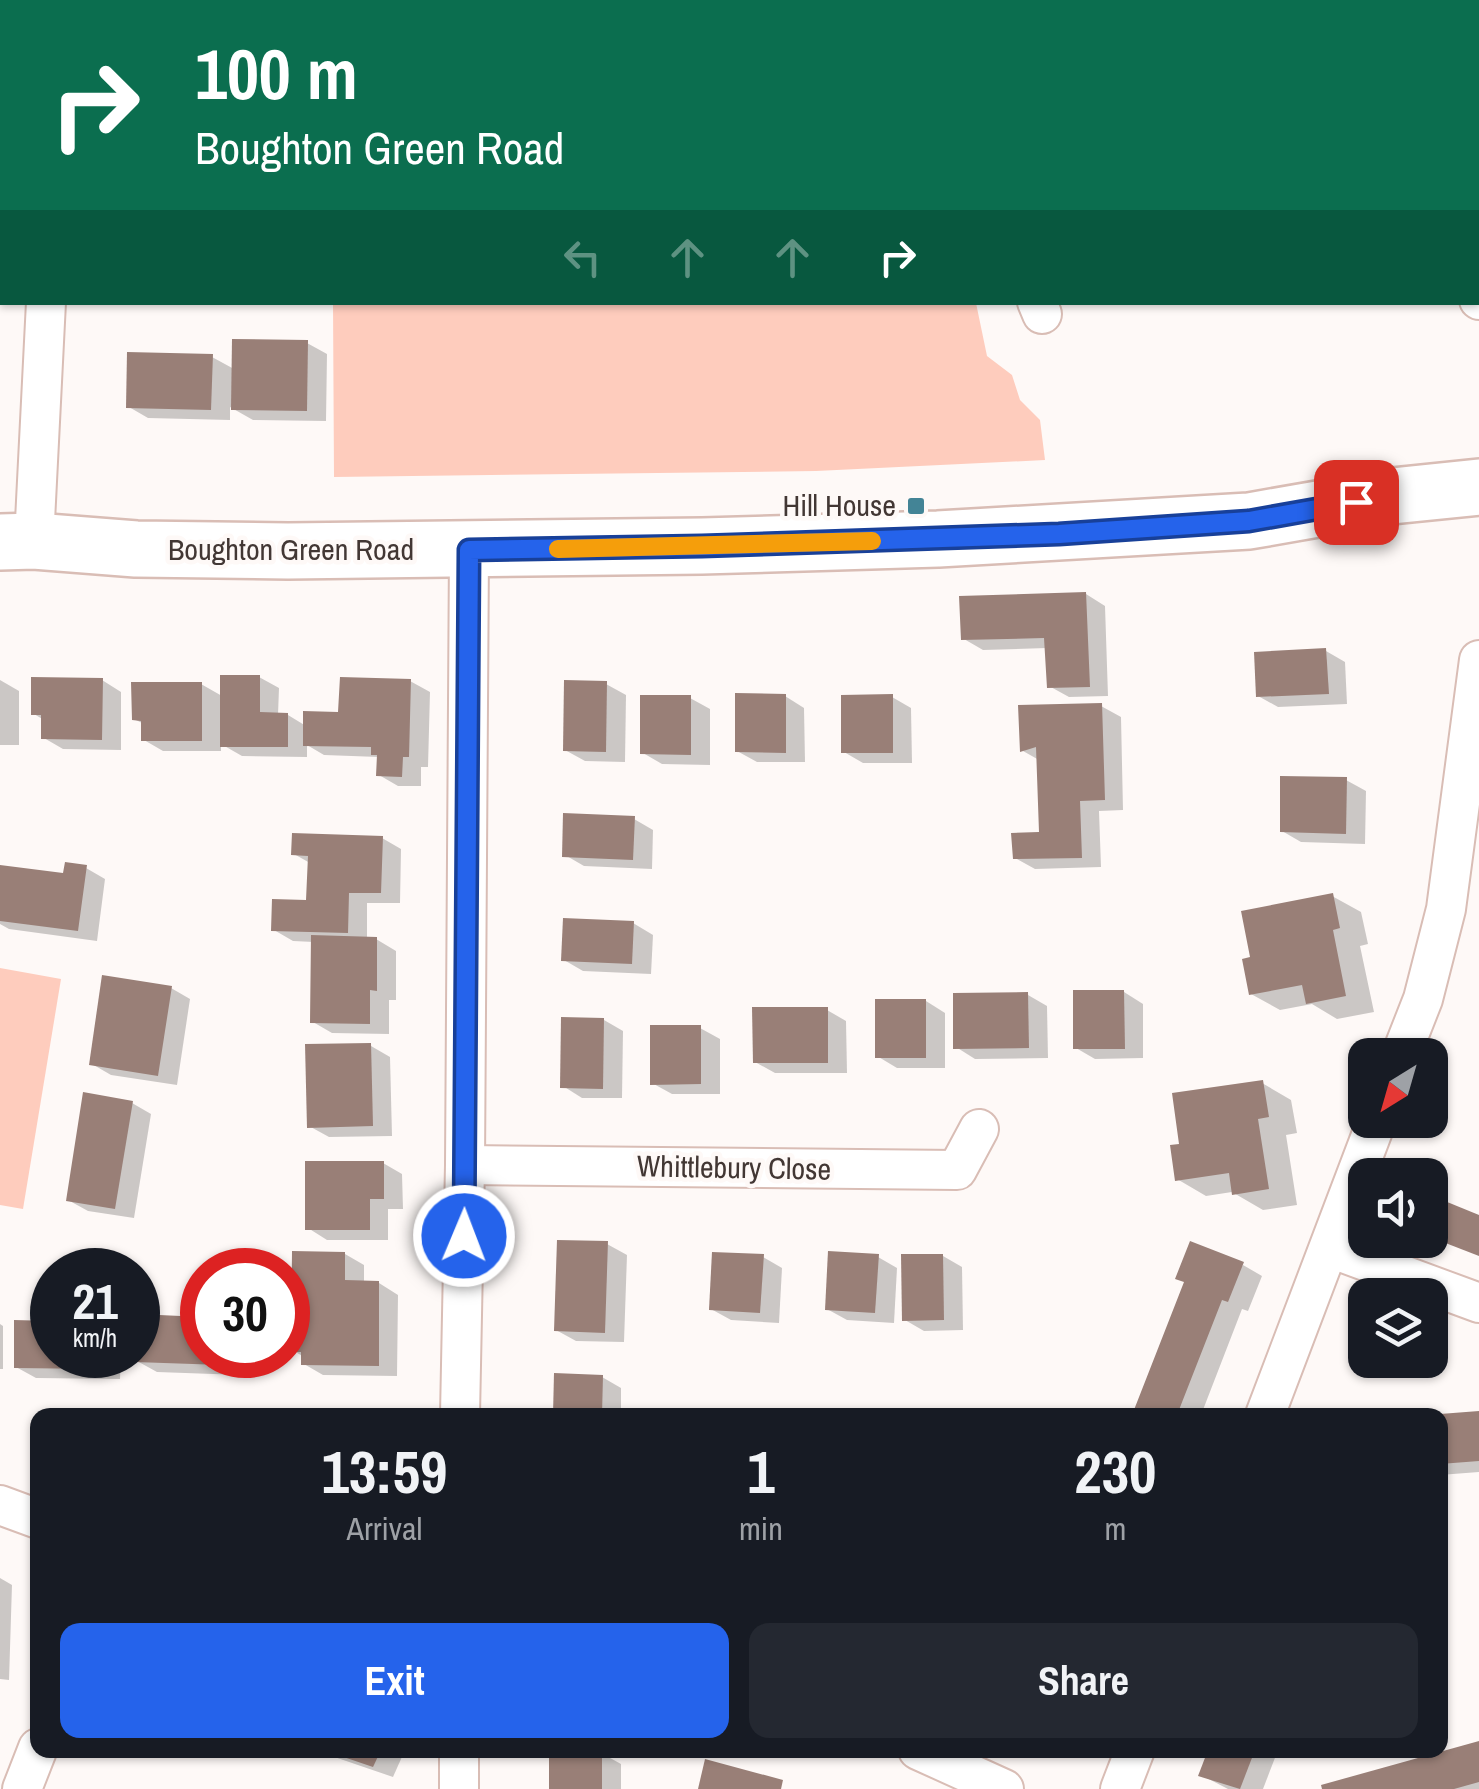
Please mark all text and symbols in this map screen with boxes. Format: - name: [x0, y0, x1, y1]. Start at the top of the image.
- text: 100 m: [195, 27, 358, 121]
- icon: right: [30, 40, 160, 170]
- text: Boughton Green Road: [195, 117, 564, 178]
- icon: left: [555, 230, 610, 285]
- icon: ahead: [660, 230, 715, 285]
- icon: ahead: [765, 230, 820, 285]
- icon: right: [870, 230, 925, 285]
- pin: [1314, 460, 1399, 545]
- icon: arrive: [1329, 475, 1384, 530]
- place label: Hill House: [783, 485, 896, 525]
- marker: Hill House: [905, 495, 927, 517]
- street label: Boughton Green Road: [168, 529, 414, 569]
- north arrow: [1348, 1038, 1448, 1138]
- map controls: [1348, 1038, 1448, 1378]
- street label: Whittlebury Close: [637, 1145, 831, 1189]
- button: sound: [1348, 1158, 1448, 1258]
- position arrow: [412, 1184, 516, 1288]
- speed limit sign: 30: [180, 1248, 310, 1378]
- text: 21: [72, 1267, 118, 1335]
- button: layers: [1348, 1278, 1448, 1378]
- text: km/h: [73, 1321, 117, 1355]
- text: 13:59: [322, 1431, 447, 1512]
- text: 1: [747, 1431, 775, 1512]
- text: 230: [1074, 1431, 1156, 1512]
- text: Arrival: [347, 1507, 422, 1550]
- text: min: [739, 1507, 783, 1550]
- text: m: [1104, 1507, 1126, 1550]
- button: Exit: [60, 1623, 729, 1738]
- button: Share: [749, 1623, 1418, 1738]

